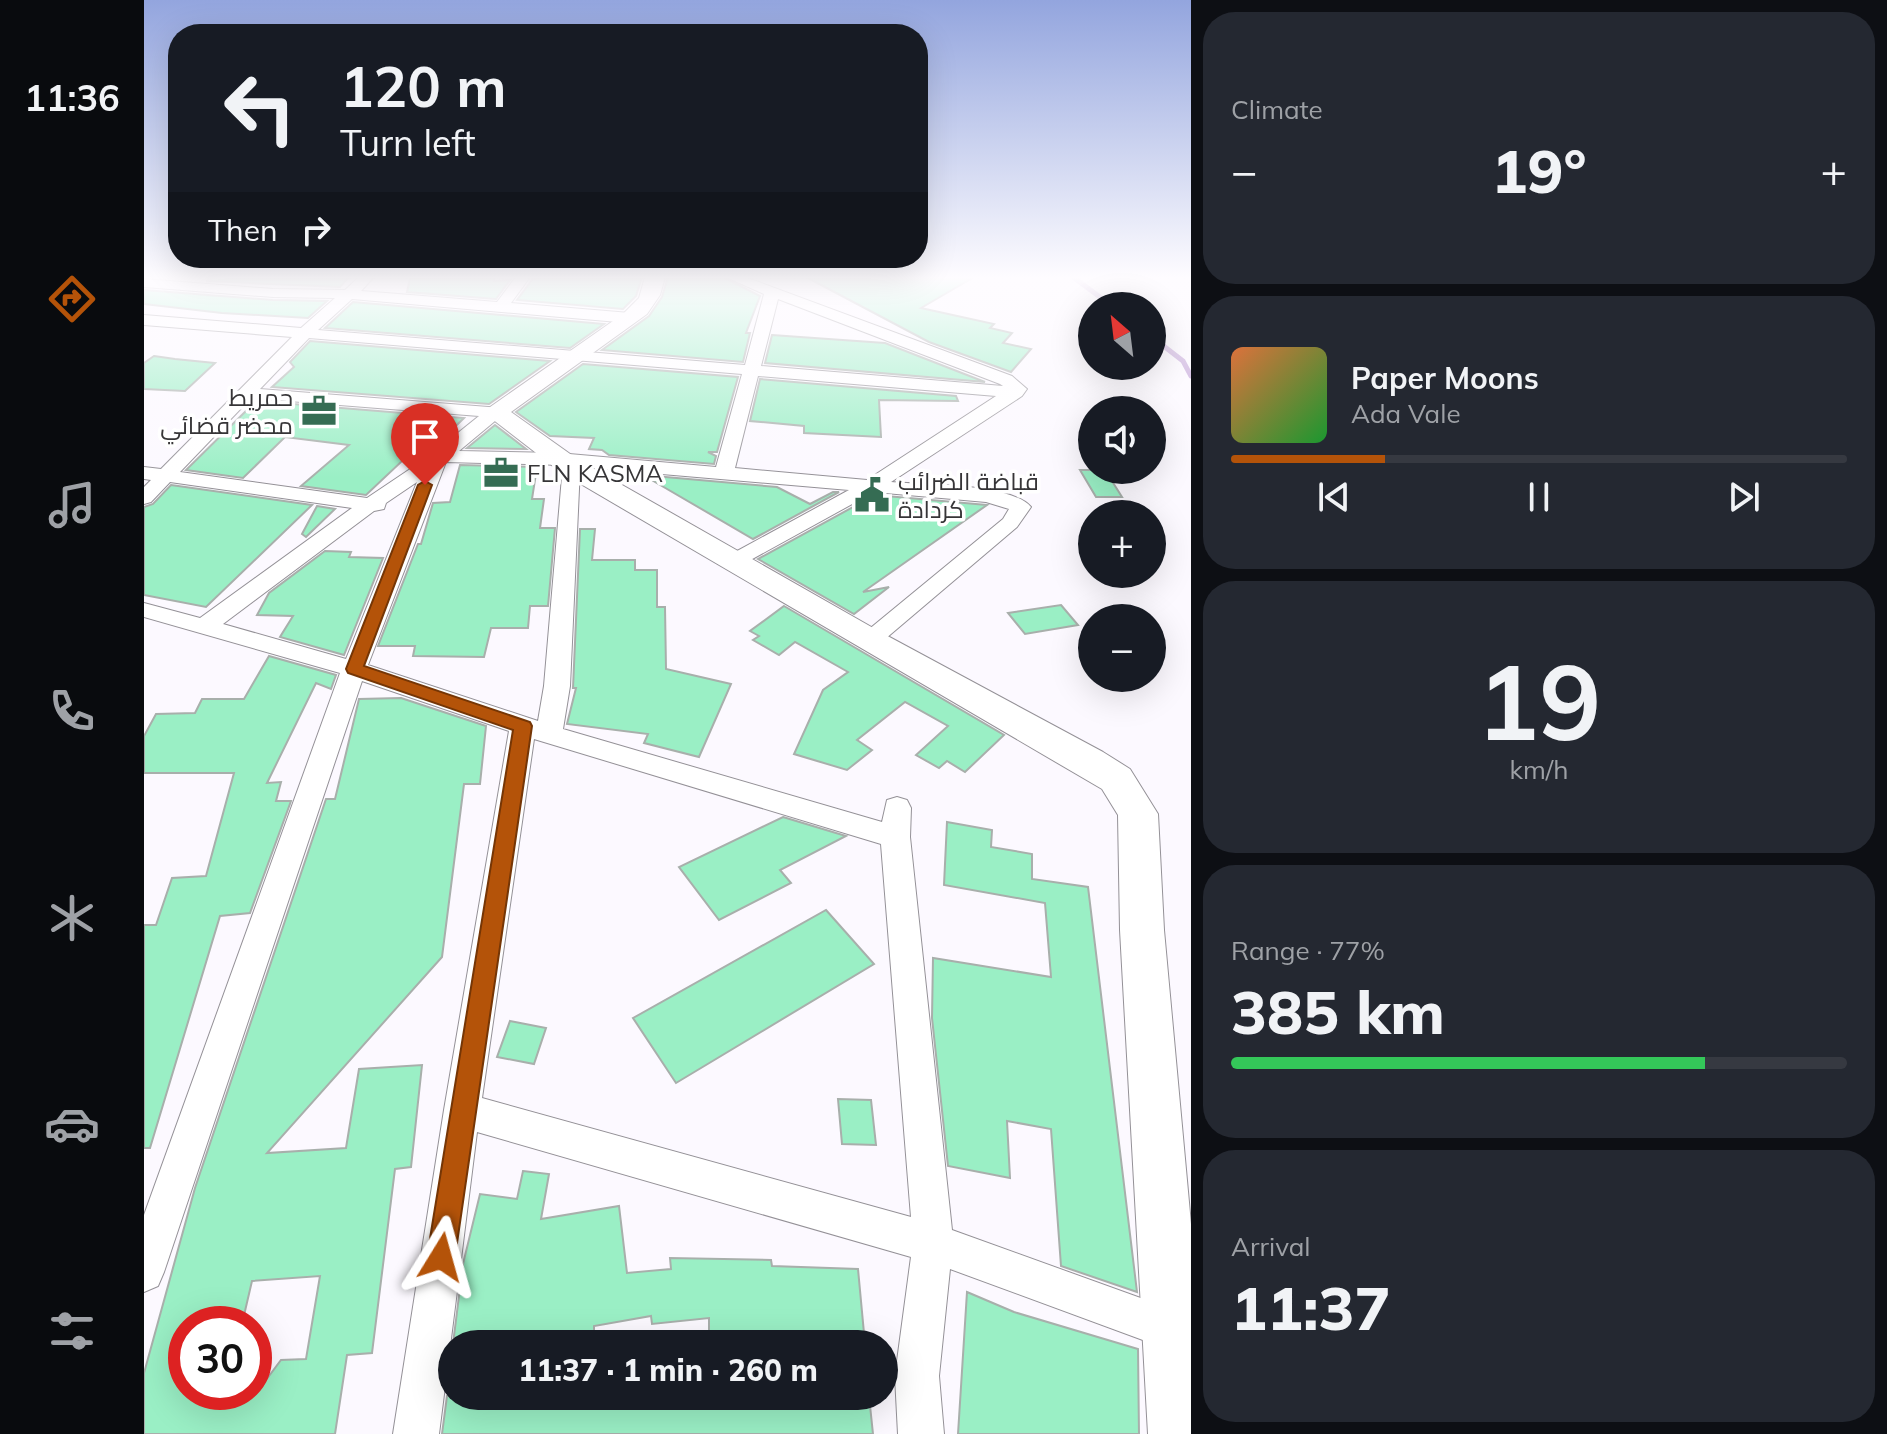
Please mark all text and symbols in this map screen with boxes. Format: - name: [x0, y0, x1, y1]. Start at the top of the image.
- text: 120 m: [340, 51, 507, 121]
- icon: left: [208, 56, 312, 160]
- text: 11:36: [24, 75, 120, 120]
- text: Climate: [1231, 93, 1323, 126]
- text: Turn left: [340, 120, 476, 165]
- text: 19°: [1491, 133, 1587, 208]
- text: −: [1231, 143, 1257, 198]
- text: +: [1821, 143, 1847, 198]
- icon: right: [294, 208, 338, 252]
- text: Then: [208, 211, 278, 249]
- icon: directions: [44, 271, 100, 327]
- north arrow: [1078, 292, 1166, 380]
- map controls: [1078, 292, 1166, 692]
- text: Paper Moons: [1351, 359, 1539, 397]
- place label: حمريط محضر قضائي: [160, 382, 293, 445]
- office icon: حمريط محضر قضائي: [300, 392, 338, 430]
- button: sound: [1078, 396, 1166, 484]
- text: Ada Vale: [1351, 397, 1461, 430]
- pin: [391, 403, 459, 485]
- icon: arrive: [403, 415, 447, 459]
- office icon: FLN KASMA: [482, 454, 520, 492]
- place label: FLN KASMA: [527, 458, 663, 488]
- place label: قباضة الضرائب كردادة: [898, 466, 1039, 524]
- icon: previous: [1312, 475, 1356, 519]
- icon: pause: [1517, 475, 1561, 519]
- icon: next: [1722, 475, 1766, 519]
- public building icon: قباضة الضرائب كردادة: [853, 476, 891, 514]
- icon: music: [44, 477, 100, 533]
- button: +: [1078, 500, 1166, 588]
- button: −: [1078, 604, 1166, 692]
- text: 19: [1477, 635, 1601, 766]
- icon: phone: [44, 683, 100, 739]
- text: km/h: [1510, 753, 1568, 786]
- icon: climate: [44, 890, 100, 946]
- text: Range · 77%: [1231, 934, 1385, 967]
- text: 385 km: [1231, 974, 1445, 1049]
- icon: car: [44, 1096, 100, 1152]
- position arrow: [399, 1215, 483, 1299]
- text: Arrival: [1231, 1230, 1311, 1263]
- text: 11:37: [1231, 1270, 1391, 1345]
- icon: filters: [44, 1303, 100, 1359]
- speed limit sign: 30: [168, 1306, 272, 1410]
- text: 11:37 · 1 min · 260 m: [518, 1351, 818, 1389]

